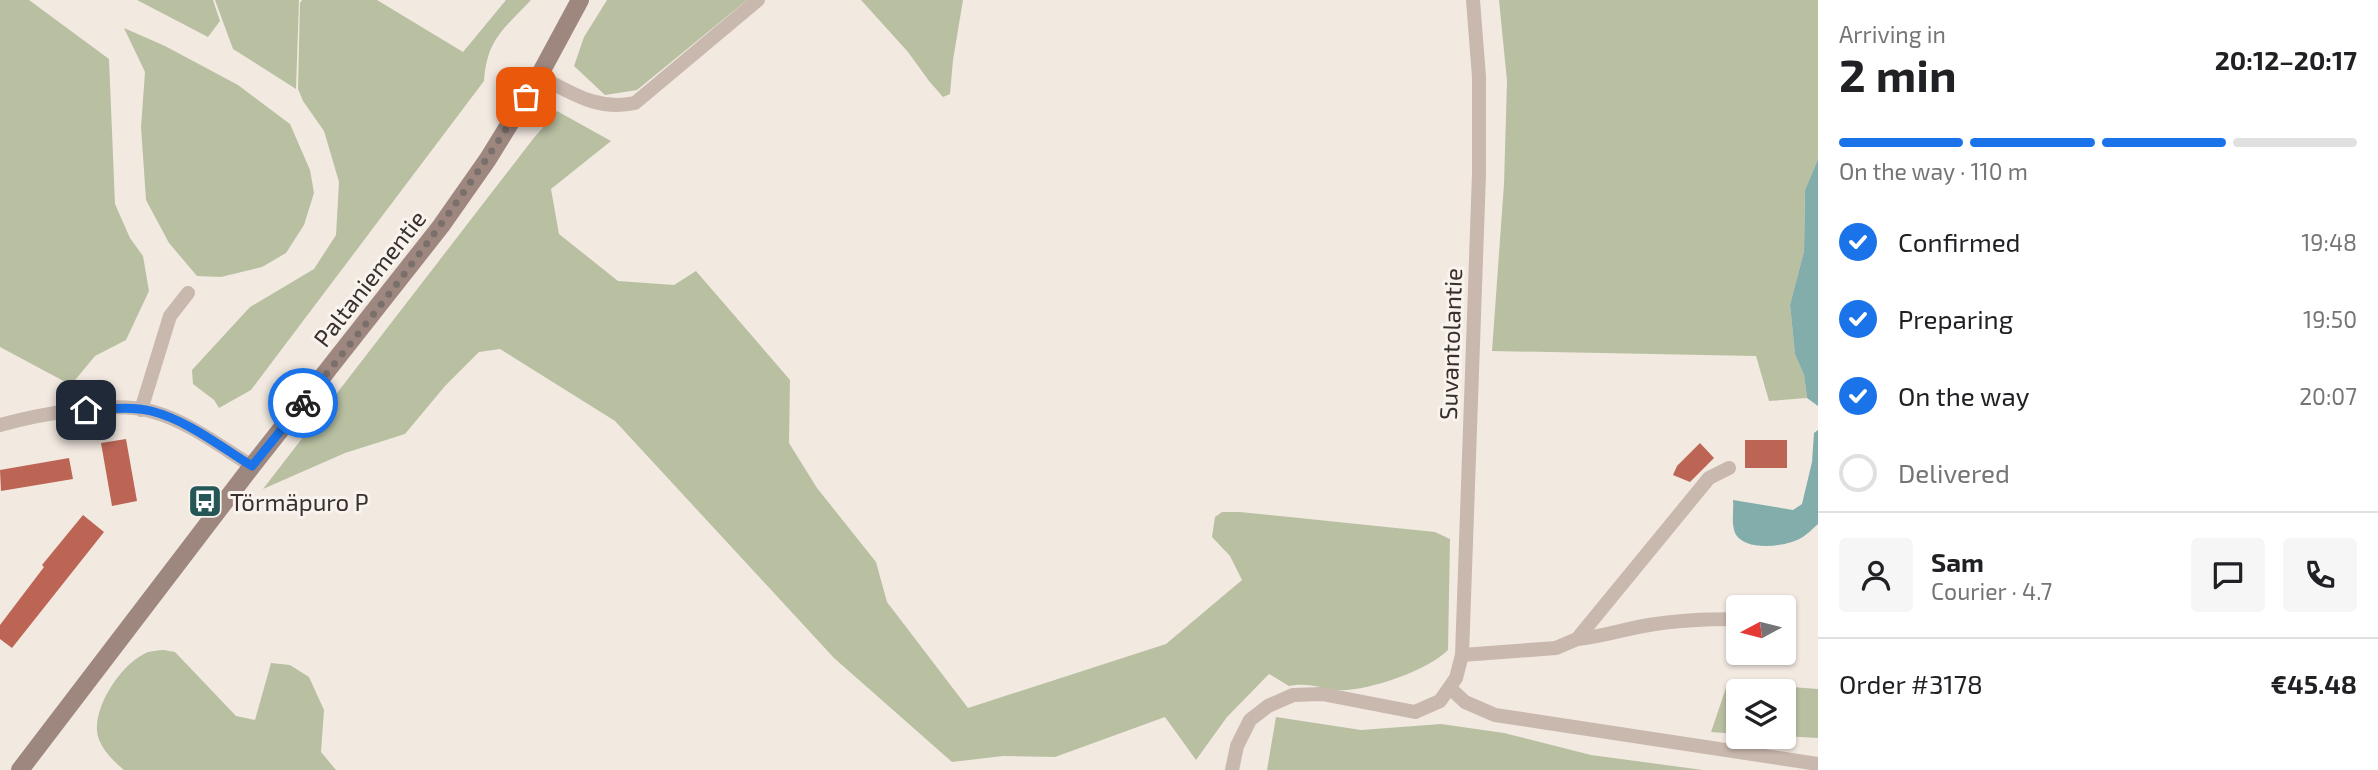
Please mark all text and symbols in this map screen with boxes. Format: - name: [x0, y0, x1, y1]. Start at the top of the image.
- text: Arriving in: [1839, 20, 1946, 48]
- text: 20:12–20:17: [2215, 44, 2357, 75]
- text: 2 min: [1839, 46, 1957, 101]
- pin: [496, 67, 556, 127]
- icon: bag: [507, 78, 545, 116]
- text: On the way · 110 m: [1839, 157, 2028, 185]
- street label: Paltaniementie: [307, 204, 431, 352]
- icon: check: [1839, 223, 1877, 261]
- text: Confirmed: [1898, 226, 2021, 257]
- text: 19:48: [2301, 228, 2357, 256]
- street label: Suvantolantie: [1433, 268, 1467, 420]
- icon: check: [1839, 300, 1877, 338]
- text: Preparing: [1898, 303, 2013, 334]
- text: 19:50: [2303, 305, 2357, 333]
- courier: [268, 368, 338, 438]
- icon: check: [1839, 377, 1877, 415]
- pin: [56, 380, 116, 440]
- text: On the way: [1898, 380, 2029, 411]
- text: 20:07: [2299, 382, 2357, 410]
- icon: bike: [284, 384, 322, 422]
- icon: home: [67, 391, 105, 429]
- text: Delivered: [1898, 457, 2010, 488]
- bus stop icon: Törmäpuro P: [186, 482, 224, 520]
- place label: Törmäpuro P: [230, 487, 369, 516]
- button: person: [1839, 538, 1913, 612]
- button: chat: [2191, 538, 2265, 612]
- button: phone: [2283, 538, 2357, 612]
- text: Sam: [1931, 546, 1984, 577]
- text: Courier · 4.7: [1931, 577, 2052, 605]
- north arrow: [1726, 595, 1796, 665]
- map controls: [1726, 595, 1796, 749]
- text: Order #3178: [1839, 668, 1983, 699]
- text: €45.48: [2270, 668, 2357, 699]
- button: layers: [1726, 679, 1796, 749]

